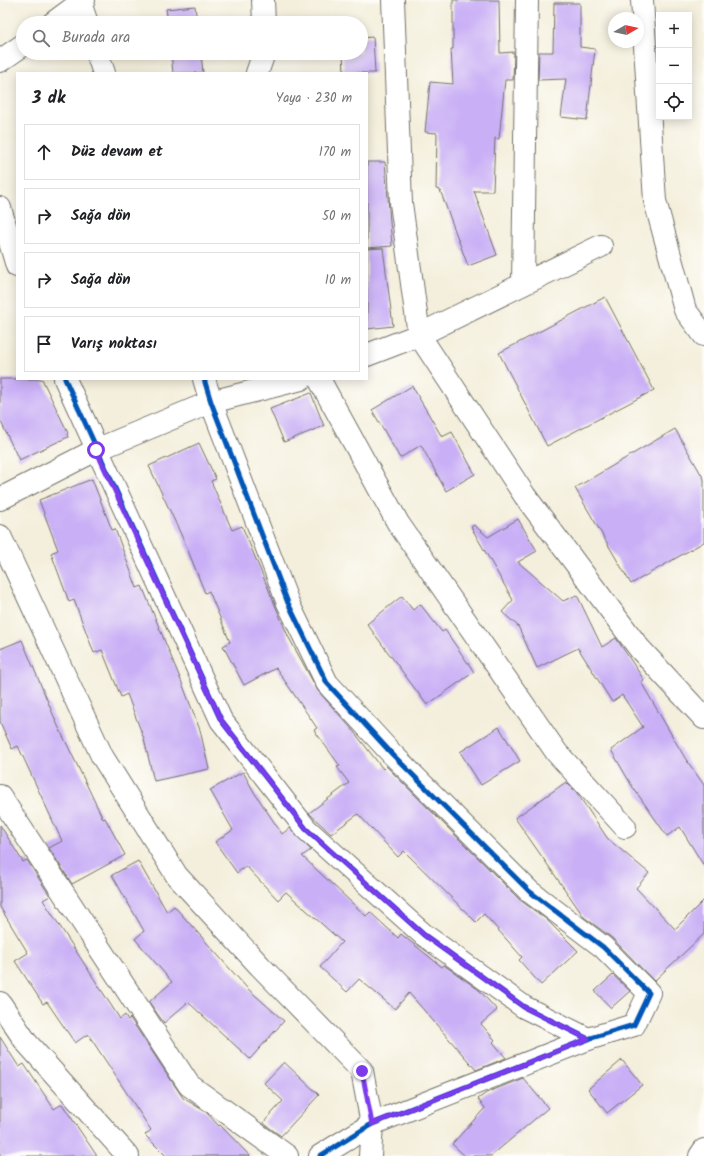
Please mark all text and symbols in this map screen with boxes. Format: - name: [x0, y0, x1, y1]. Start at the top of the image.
- north arrow: [608, 12, 644, 48]
- map controls: [656, 12, 692, 120]
- button: +: [656, 12, 692, 48]
- search box: [16, 16, 368, 60]
- text: Burada ara: [62, 26, 130, 50]
- icon: search: [30, 27, 52, 49]
- button: −: [656, 48, 692, 84]
- button: locate: [656, 84, 692, 120]
- text: 3 dk: [32, 85, 65, 112]
- text: Yaya · 230 m: [276, 88, 352, 109]
- text: Düz devam et: [71, 140, 163, 164]
- icon: ahead: [33, 141, 55, 163]
- text: 170 m: [319, 142, 351, 163]
- text: Sağa dön: [71, 204, 131, 228]
- icon: right: [33, 205, 55, 227]
- text: 50 m: [322, 206, 351, 227]
- text: Sağa dön: [71, 268, 131, 292]
- icon: right: [33, 269, 55, 291]
- text: 10 m: [325, 270, 351, 291]
- text: Varış noktası: [71, 332, 157, 356]
- icon: arrive: [33, 333, 55, 355]
- route start: [87, 441, 105, 459]
- route end: [353, 1062, 371, 1080]

